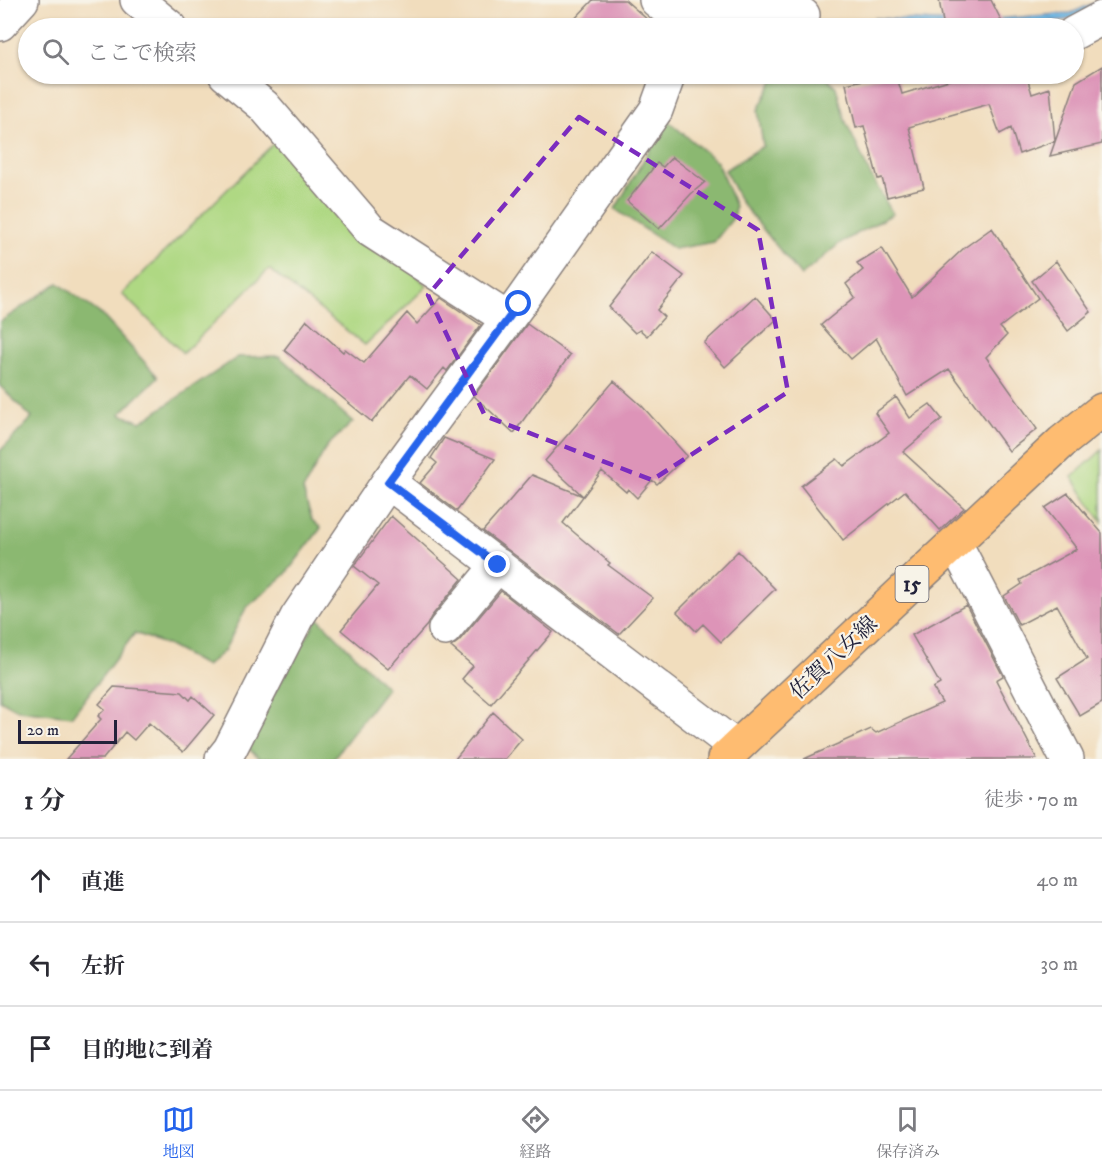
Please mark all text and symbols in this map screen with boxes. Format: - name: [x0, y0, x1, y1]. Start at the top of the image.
- search box: [18, 18, 1084, 84]
- icon: search: [39, 35, 72, 68]
- text: ここで検索: [87, 40, 197, 67]
- route start: [505, 290, 531, 316]
- route end: [484, 551, 510, 577]
- road number: 15: [896, 566, 928, 602]
- street label: 佐賀八女線: [785, 611, 883, 705]
- scale bar: [18, 717, 117, 744]
- text: 20 m: [27, 720, 59, 740]
- text: 1 分: [24, 785, 65, 818]
- text: 徒歩 · 70 m: [984, 788, 1078, 813]
- icon: ahead: [24, 864, 57, 897]
- text: 40 m: [1036, 868, 1078, 893]
- text: 直進: [81, 869, 125, 896]
- icon: left: [24, 948, 57, 981]
- text: 30 m: [1040, 952, 1078, 977]
- text: 左折: [81, 953, 125, 980]
- icon: arrive: [24, 1032, 57, 1065]
- text: 目的地に到着: [81, 1037, 213, 1064]
- tab: 地図: [162, 1103, 195, 1162]
- tab: 経路: [519, 1103, 552, 1162]
- tab: 保存済み: [876, 1103, 940, 1162]

